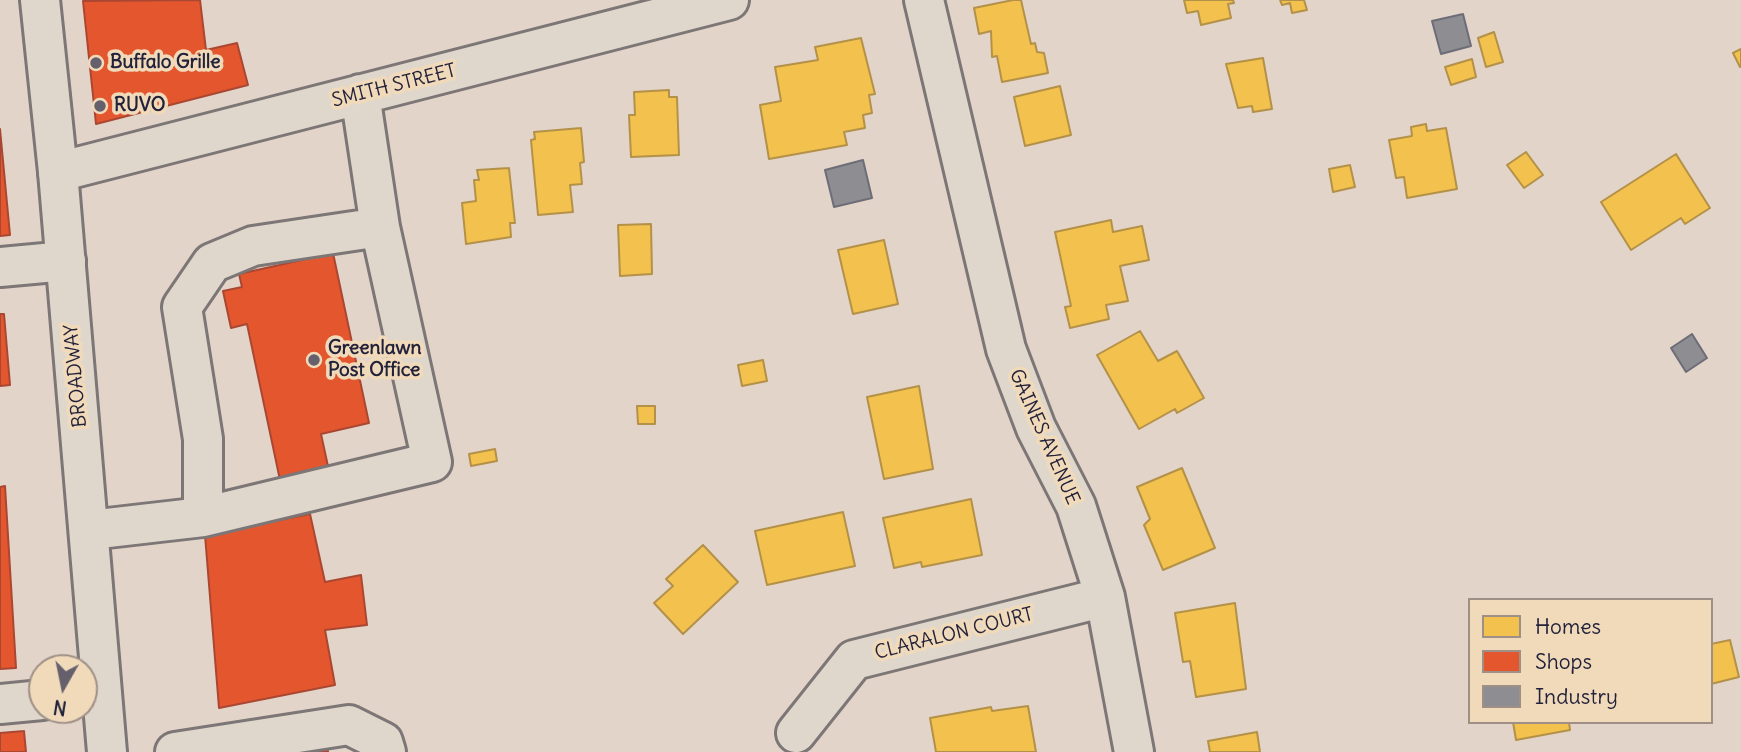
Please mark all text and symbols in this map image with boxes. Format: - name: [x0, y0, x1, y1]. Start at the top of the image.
- place label: Buffalo Grille: [110, 52, 220, 74]
- marker: Buffalo Grille: [88, 55, 104, 71]
- street label: SMITH STREET: [330, 60, 458, 112]
- place label: RUVO: [114, 95, 166, 117]
- marker: RUVO: [92, 98, 108, 114]
- street label: BROADWAY: [60, 323, 92, 429]
- place label: Greenlawn Post Office: [328, 338, 421, 382]
- marker: Greenlawn Post Office: [306, 352, 322, 368]
- street label: GAINES AVENUE: [1004, 366, 1084, 508]
- legend: [1468, 598, 1713, 724]
- street label: CLARALON COURT: [872, 603, 1036, 665]
- text: Homes: [1535, 613, 1601, 640]
- text: Shops: [1535, 648, 1592, 675]
- north arrow: [28, 654, 98, 724]
- text: Industry: [1535, 683, 1618, 710]
- text: N: [52, 695, 68, 721]

